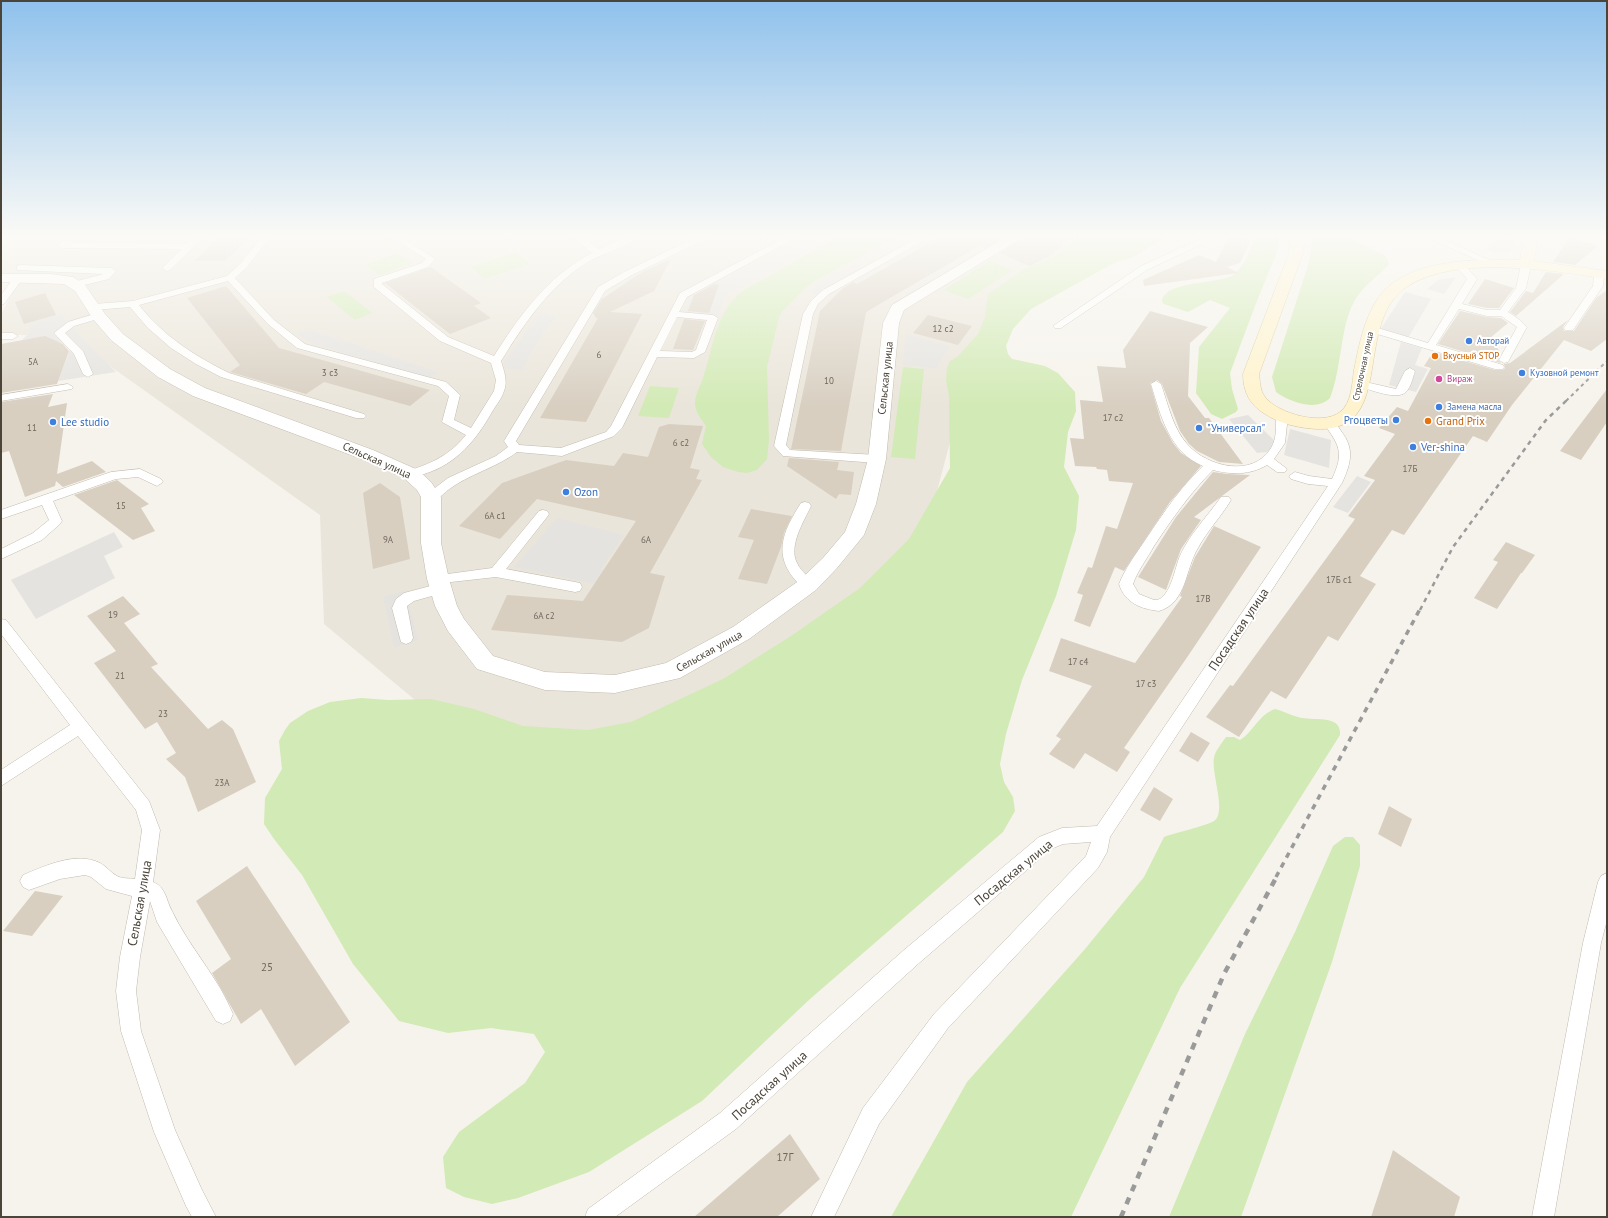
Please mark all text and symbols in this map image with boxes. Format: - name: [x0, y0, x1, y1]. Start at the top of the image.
- house number: 12 с2: [932, 323, 954, 334]
- street label: Стрелочная улица: [1350, 330, 1375, 401]
- place label: Авторай: [1477, 335, 1509, 346]
- marker: Авторай: [1464, 336, 1474, 346]
- street label: Сельская улица: [874, 341, 896, 415]
- house number: 6: [597, 349, 602, 360]
- place label: Вкусный STOP: [1443, 350, 1499, 361]
- marker: Вкусный STOP: [1430, 351, 1440, 361]
- house number: 5А: [28, 356, 39, 367]
- house number: 3 с3: [322, 367, 338, 378]
- place label: Кузовной ремонт: [1530, 367, 1599, 378]
- marker: Кузовной ремонт: [1517, 368, 1527, 378]
- place label: Вираж: [1447, 373, 1473, 384]
- marker: Вираж: [1434, 374, 1444, 384]
- house number: 10: [824, 375, 834, 386]
- place label: Замена масла: [1447, 401, 1502, 412]
- marker: Замена масла: [1434, 402, 1444, 412]
- house number: 17 с2: [1103, 412, 1123, 423]
- place label: Proцветы: [1344, 413, 1388, 427]
- place label: Grand Prix: [1436, 414, 1485, 428]
- place label: Lee studio: [61, 415, 109, 429]
- marker: Proцветы: [1391, 415, 1401, 425]
- marker: Grand Prix: [1423, 416, 1433, 426]
- marker: Lee studio: [48, 417, 58, 427]
- place label: "Универсал": [1207, 421, 1266, 435]
- house number: 11: [27, 422, 37, 433]
- marker: "Универсал": [1194, 423, 1204, 433]
- house number: 6 с2: [673, 437, 689, 448]
- street label: Сельская улица: [341, 439, 413, 481]
- place label: Ver-shina: [1420, 440, 1465, 454]
- marker: Ver-shina: [1408, 442, 1418, 452]
- house number: 17Б: [1403, 463, 1417, 474]
- place label: Ozon: [574, 485, 598, 499]
- marker: Ozon: [561, 487, 571, 497]
- house number: 15: [116, 500, 126, 511]
- house number: 6А с1: [484, 510, 506, 521]
- house number: 9А: [383, 534, 394, 545]
- house number: 6А: [641, 534, 652, 545]
- house number: 17Б с1: [1326, 574, 1352, 585]
- street label: Посадская улица: [1204, 585, 1272, 674]
- house number: 17В: [1195, 593, 1211, 604]
- house number: 19: [108, 609, 118, 620]
- house number: 6А с2: [533, 610, 555, 621]
- street label: Сельская улица: [673, 627, 745, 675]
- house number: 17 с4: [1068, 656, 1088, 667]
- house number: 21: [115, 670, 125, 681]
- house number: 17 с3: [1136, 678, 1156, 689]
- house number: 23: [158, 708, 168, 719]
- house number: 23А: [214, 777, 230, 788]
- street label: Посадская улица: [971, 836, 1056, 909]
- street label: Сельская улица: [124, 859, 155, 947]
- house number: 25: [261, 960, 273, 974]
- street label: Посадская улица: [728, 1047, 811, 1124]
- house number: 17Г: [777, 1150, 795, 1164]

